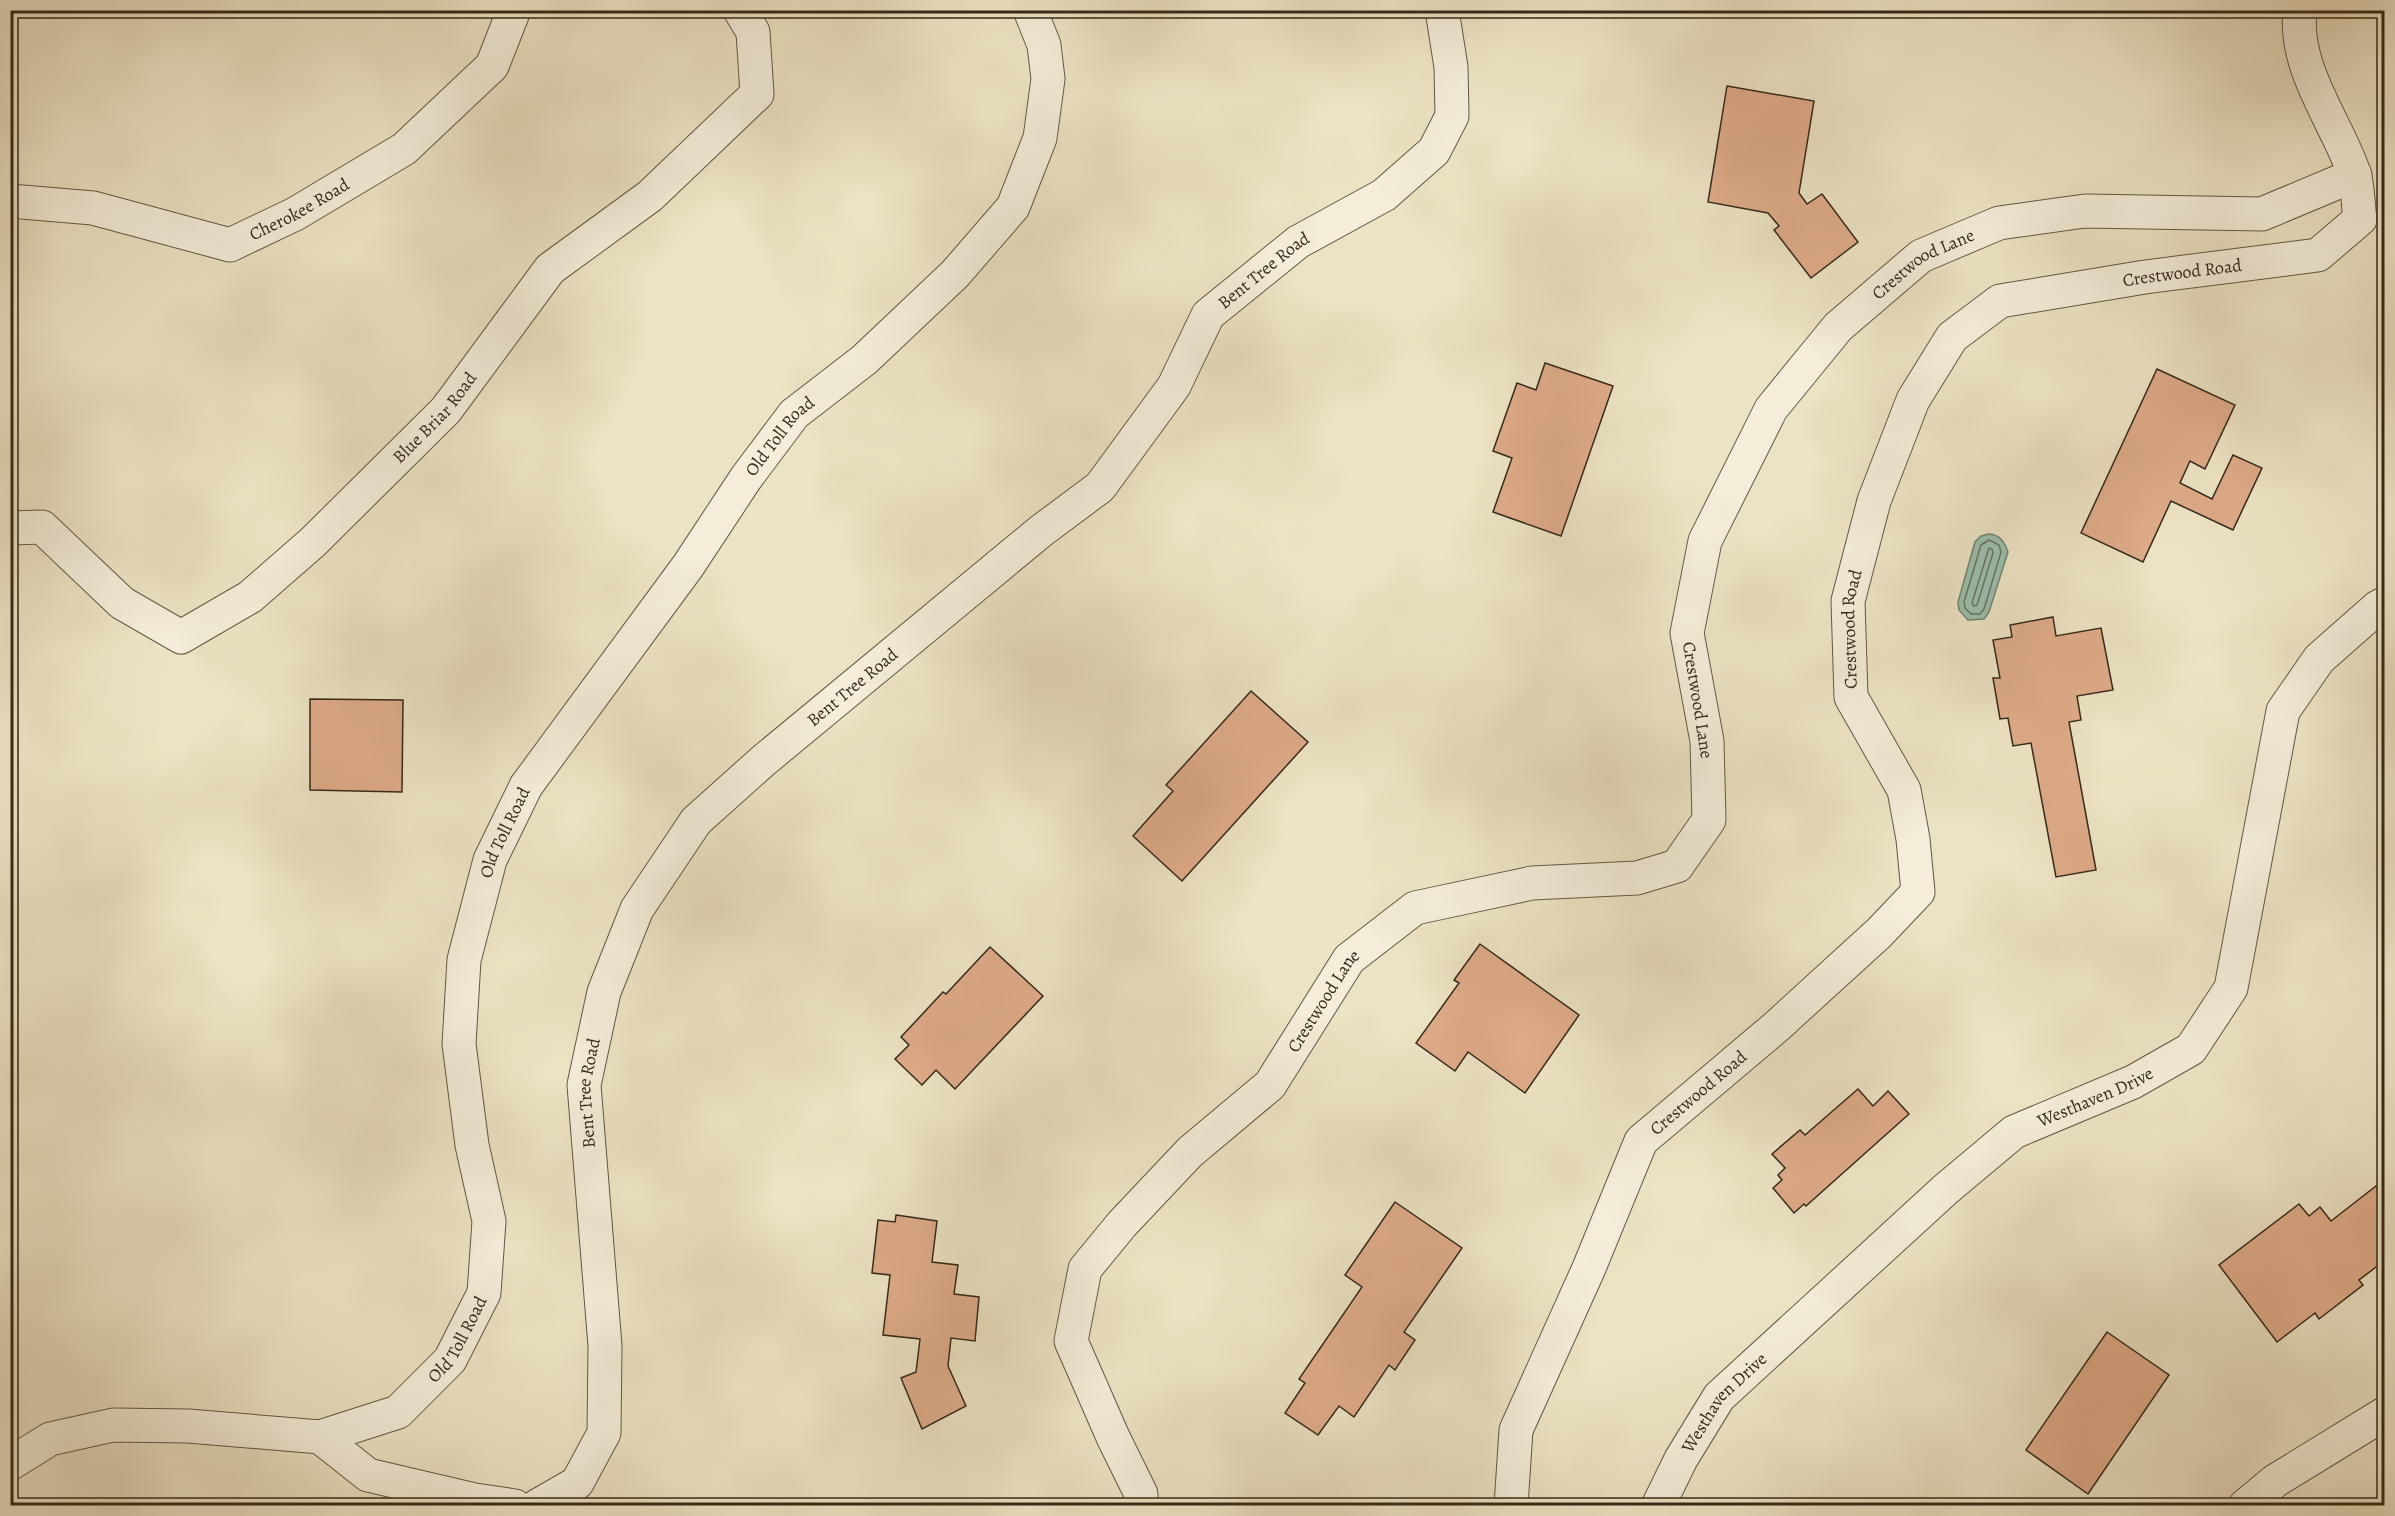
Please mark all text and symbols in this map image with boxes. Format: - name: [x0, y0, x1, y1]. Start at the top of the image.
- street label: Cherokee Road: [245, 172, 354, 246]
- street label: Crestwood Lane: [1867, 223, 1978, 305]
- street label: Bent Tree Road: [1213, 226, 1314, 314]
- street label: Crestwood Road: [2121, 253, 2243, 293]
- street label: Blue Briar Road: [387, 367, 482, 469]
- street label: Old Toll Road: [739, 390, 820, 481]
- street label: Crestwood Road: [1836, 567, 1868, 689]
- street label: Crestwood Lane: [1677, 640, 1719, 760]
- street label: Bent Tree Road: [802, 642, 903, 732]
- street label: Old Toll Road: [474, 783, 536, 880]
- street label: Crestwood Lane: [1281, 943, 1364, 1057]
- street label: Bent Tree Road: [572, 1035, 606, 1149]
- street label: Crestwood Road: [1645, 1045, 1752, 1141]
- street label: Westhaven Drive: [2033, 1061, 2157, 1133]
- street label: Old Toll Road: [422, 1292, 493, 1388]
- street label: Westhaven Drive: [1675, 1347, 1772, 1458]

